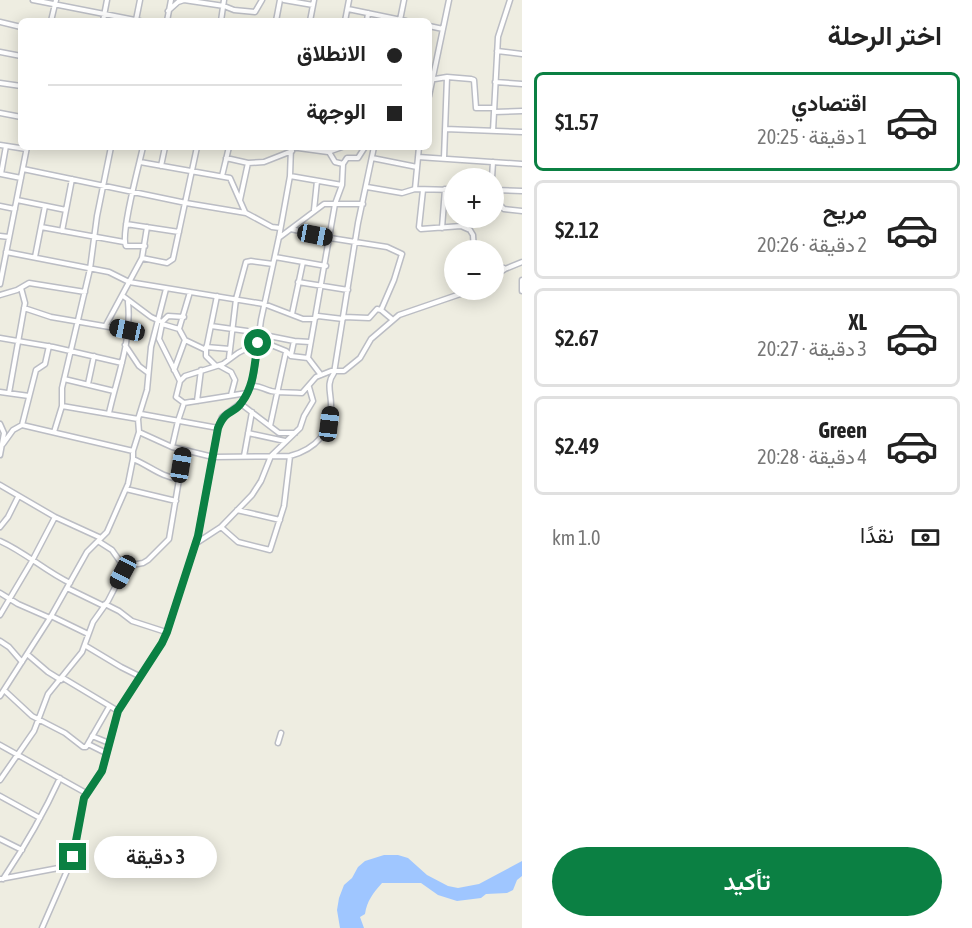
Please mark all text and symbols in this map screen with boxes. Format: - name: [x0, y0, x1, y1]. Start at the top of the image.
- text: اختر الرحلة: [828, 20, 942, 51]
- text: الانطلاق: [297, 40, 366, 66]
- text: اقتصادي: [791, 90, 867, 116]
- icon: car: [885, 95, 939, 149]
- text: الوجهة: [306, 98, 366, 124]
- text: $1.57: [555, 109, 599, 135]
- text: 1 دقيقة · 20:25: [757, 125, 867, 148]
- map controls: [444, 168, 504, 300]
- button: +: [444, 168, 504, 228]
- text: مريح: [823, 198, 867, 224]
- icon: car: [885, 203, 939, 257]
- text: $2.12: [555, 217, 599, 243]
- car: [296, 223, 334, 247]
- text: 2 دقيقة · 20:26: [757, 233, 867, 256]
- button: −: [444, 240, 504, 300]
- text: XL: [849, 309, 867, 335]
- icon: car: [885, 311, 939, 365]
- car: [108, 317, 146, 343]
- text: $2.67: [555, 325, 599, 351]
- route start: [244, 329, 271, 356]
- text: 3 دقيقة · 20:27: [757, 337, 867, 360]
- car: [318, 405, 340, 443]
- text: Green: [818, 417, 867, 443]
- icon: car: [885, 419, 939, 473]
- text: $2.49: [555, 433, 599, 459]
- text: 4 دقيقة · 20:28: [757, 445, 867, 468]
- car: [169, 446, 193, 484]
- icon: cash: [909, 521, 942, 554]
- text: نقدًا: [860, 522, 894, 548]
- text: 1.0 km: [552, 526, 600, 549]
- car: [107, 552, 139, 592]
- callout: 3 دقيقة: [94, 836, 217, 878]
- route end: [59, 843, 86, 870]
- text: 3 دقيقة: [126, 845, 185, 868]
- button: تأكيد: [552, 847, 942, 916]

